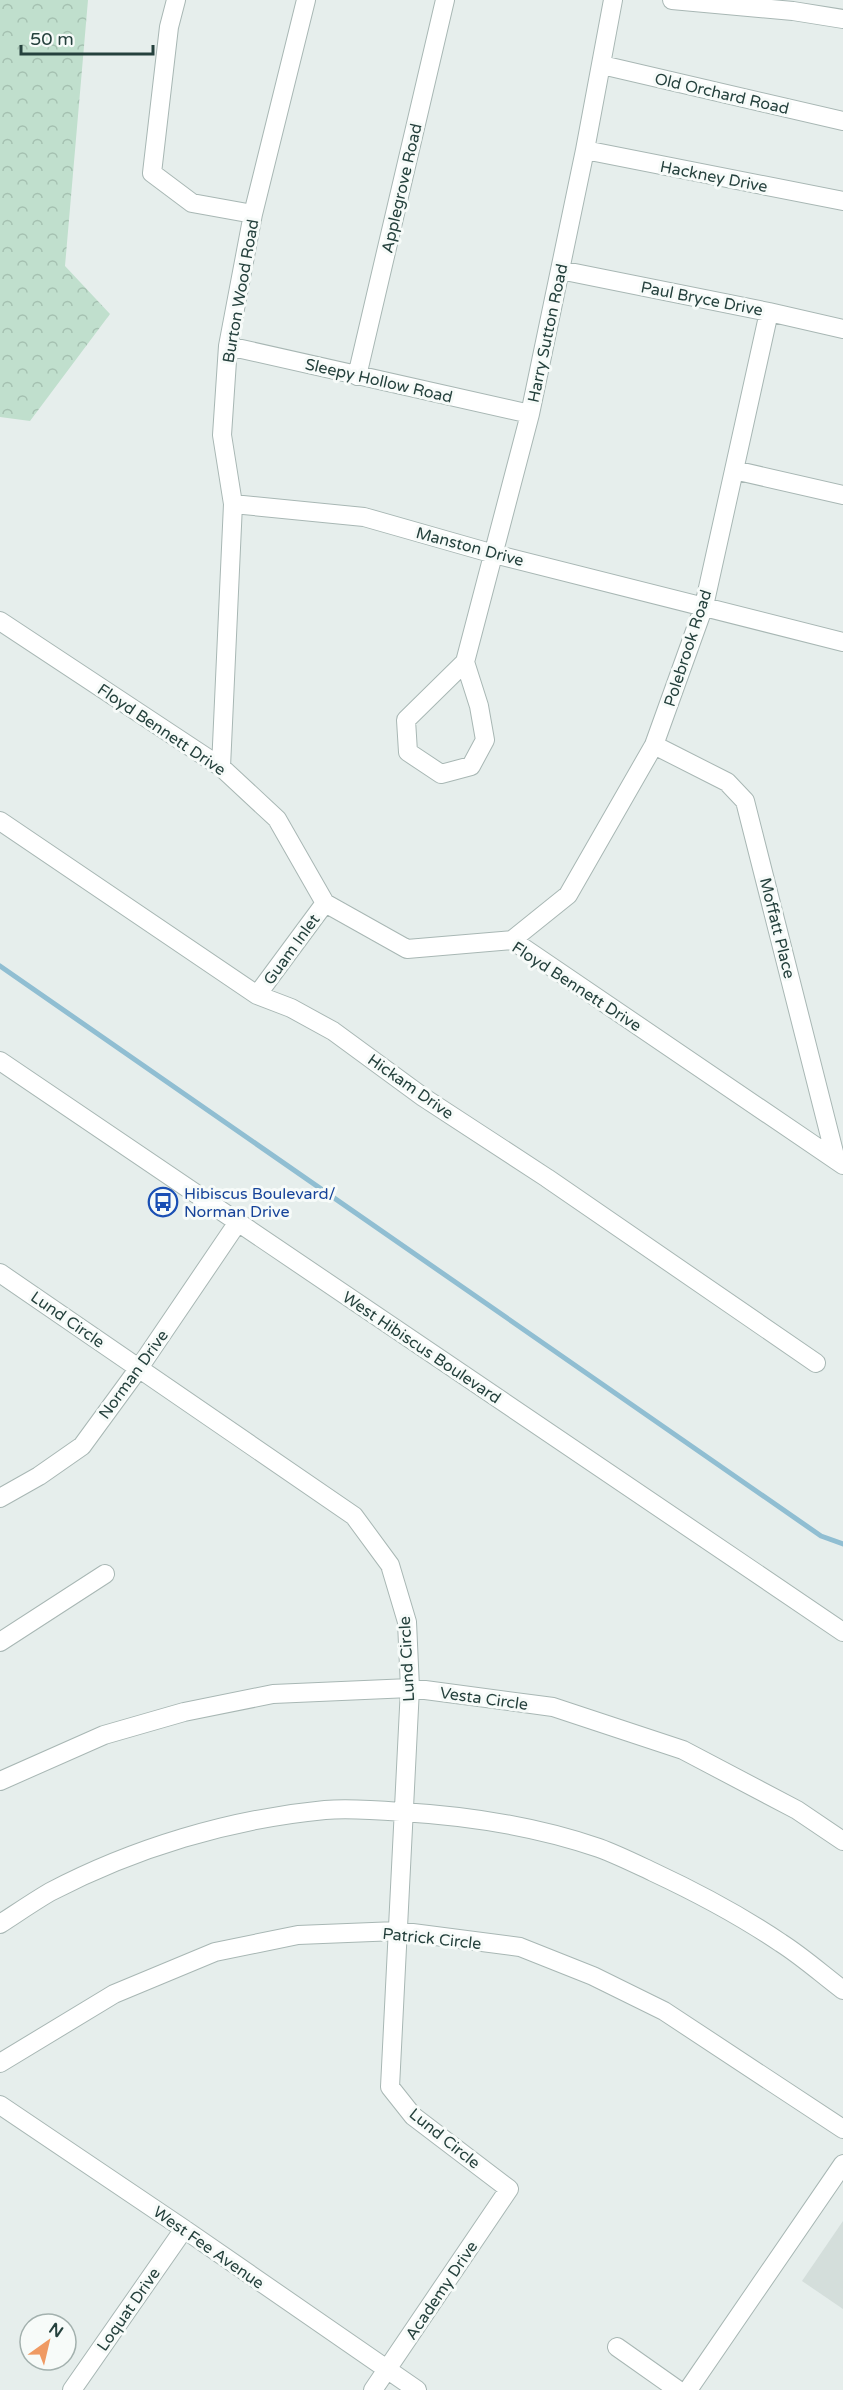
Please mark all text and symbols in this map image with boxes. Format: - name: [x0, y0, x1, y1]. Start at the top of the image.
- scale bar: [21, 18, 153, 56]
- text: 50 m: [30, 28, 74, 50]
- street label: Old Orchard Road: [653, 69, 791, 119]
- street label: Applegrove Road: [377, 121, 427, 255]
- street label: Hackney Drive: [658, 157, 769, 197]
- street label: Burton Wood Road: [218, 218, 263, 365]
- street label: Harry Sutton Road: [523, 262, 572, 404]
- street label: Paul Bryce Drive: [639, 277, 764, 321]
- street label: Sleepy Hollow Road: [303, 354, 454, 408]
- street label: Manston Drive: [414, 523, 526, 571]
- street label: Polebrook Road: [660, 587, 716, 709]
- street label: Floyd Bennett Drive: [94, 679, 229, 780]
- street label: Moffatt Place: [755, 876, 799, 981]
- street label: Guam Inlet: [259, 910, 324, 989]
- street label: Floyd Bennett Drive: [508, 938, 645, 1036]
- street label: Hickam Drive: [364, 1050, 457, 1124]
- place label: Hibiscus Boulevard/ Norman Drive: [184, 1184, 336, 1222]
- bus stop icon: Hibiscus Boulevard/ Norman Drive: [147, 1186, 179, 1218]
- street label: Lund Circle: [27, 1287, 108, 1353]
- street label: West Hibiscus Boulevard: [338, 1287, 505, 1408]
- street label: Norman Drive: [95, 1326, 173, 1423]
- street label: Lund Circle: [395, 1616, 419, 1702]
- street label: Vesta Circle: [439, 1683, 529, 1715]
- street label: Patrick Circle: [381, 1924, 482, 1954]
- street label: Lund Circle: [405, 2104, 484, 2173]
- street label: West Fee Avenue: [149, 2202, 268, 2294]
- street label: Academy Drive: [401, 2237, 482, 2344]
- street label: Loquat Drive: [93, 2264, 165, 2355]
- north arrow: [18, 2312, 78, 2372]
- text: N: [45, 2319, 67, 2342]

